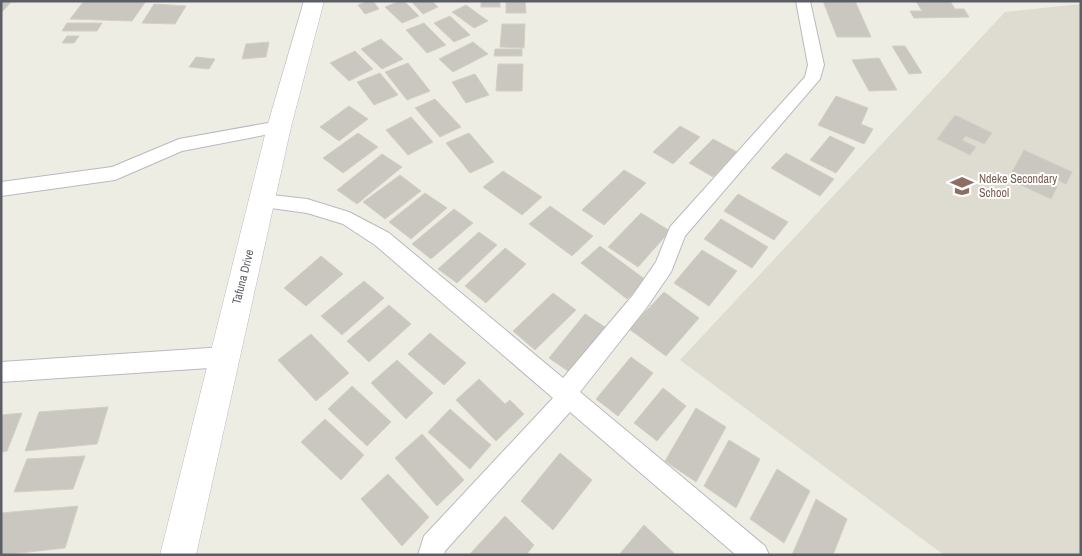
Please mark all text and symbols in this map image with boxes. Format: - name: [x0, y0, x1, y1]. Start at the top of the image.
- place label: Ndeke Secondary School: [979, 171, 1057, 201]
- school or university icon: Ndeke Secondary School: [949, 173, 975, 199]
- street label: Tafuna Drive: [228, 248, 258, 306]

